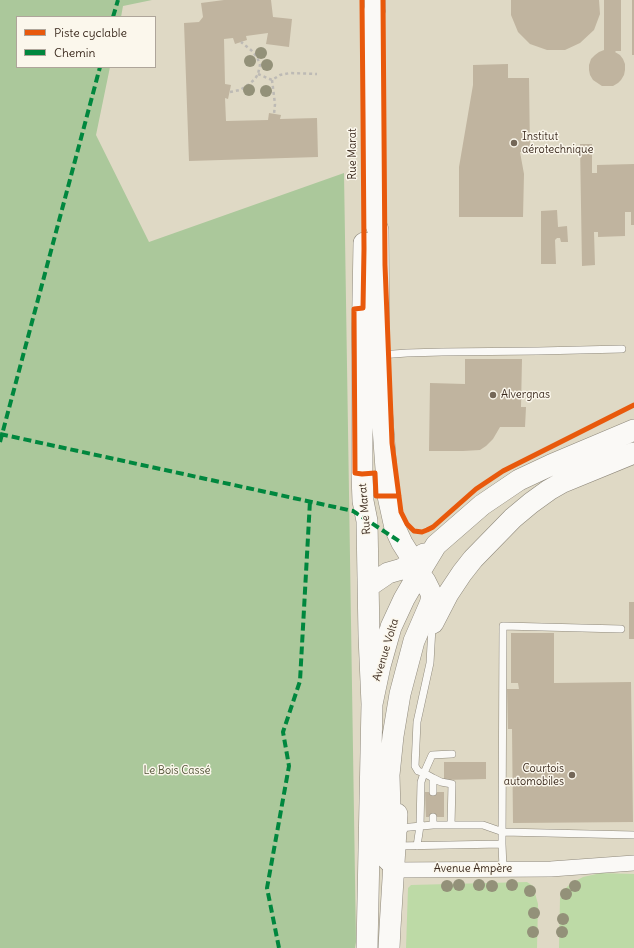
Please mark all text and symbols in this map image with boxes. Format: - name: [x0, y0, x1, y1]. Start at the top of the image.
- legend: [16, 16, 156, 68]
- text: Piste cyclable: [54, 25, 127, 40]
- text: Chemin: [54, 45, 95, 60]
- street label: Rue Marat: [346, 128, 360, 180]
- place label: Institut aérotechnique: [522, 130, 593, 156]
- marker: Institut aérotechnique: [509, 138, 519, 148]
- place label: Alvergnas: [501, 388, 550, 402]
- marker: Alvergnas: [488, 390, 498, 400]
- street label: Rue Marat: [356, 483, 374, 535]
- street label: Avenue Volta: [370, 617, 402, 683]
- place label: Courtois automobiles: [504, 762, 564, 788]
- park label: Le Bois Cassé: [143, 764, 211, 778]
- marker: Courtois automobiles: [567, 770, 577, 780]
- street label: Avenue Ampère: [434, 862, 512, 876]

